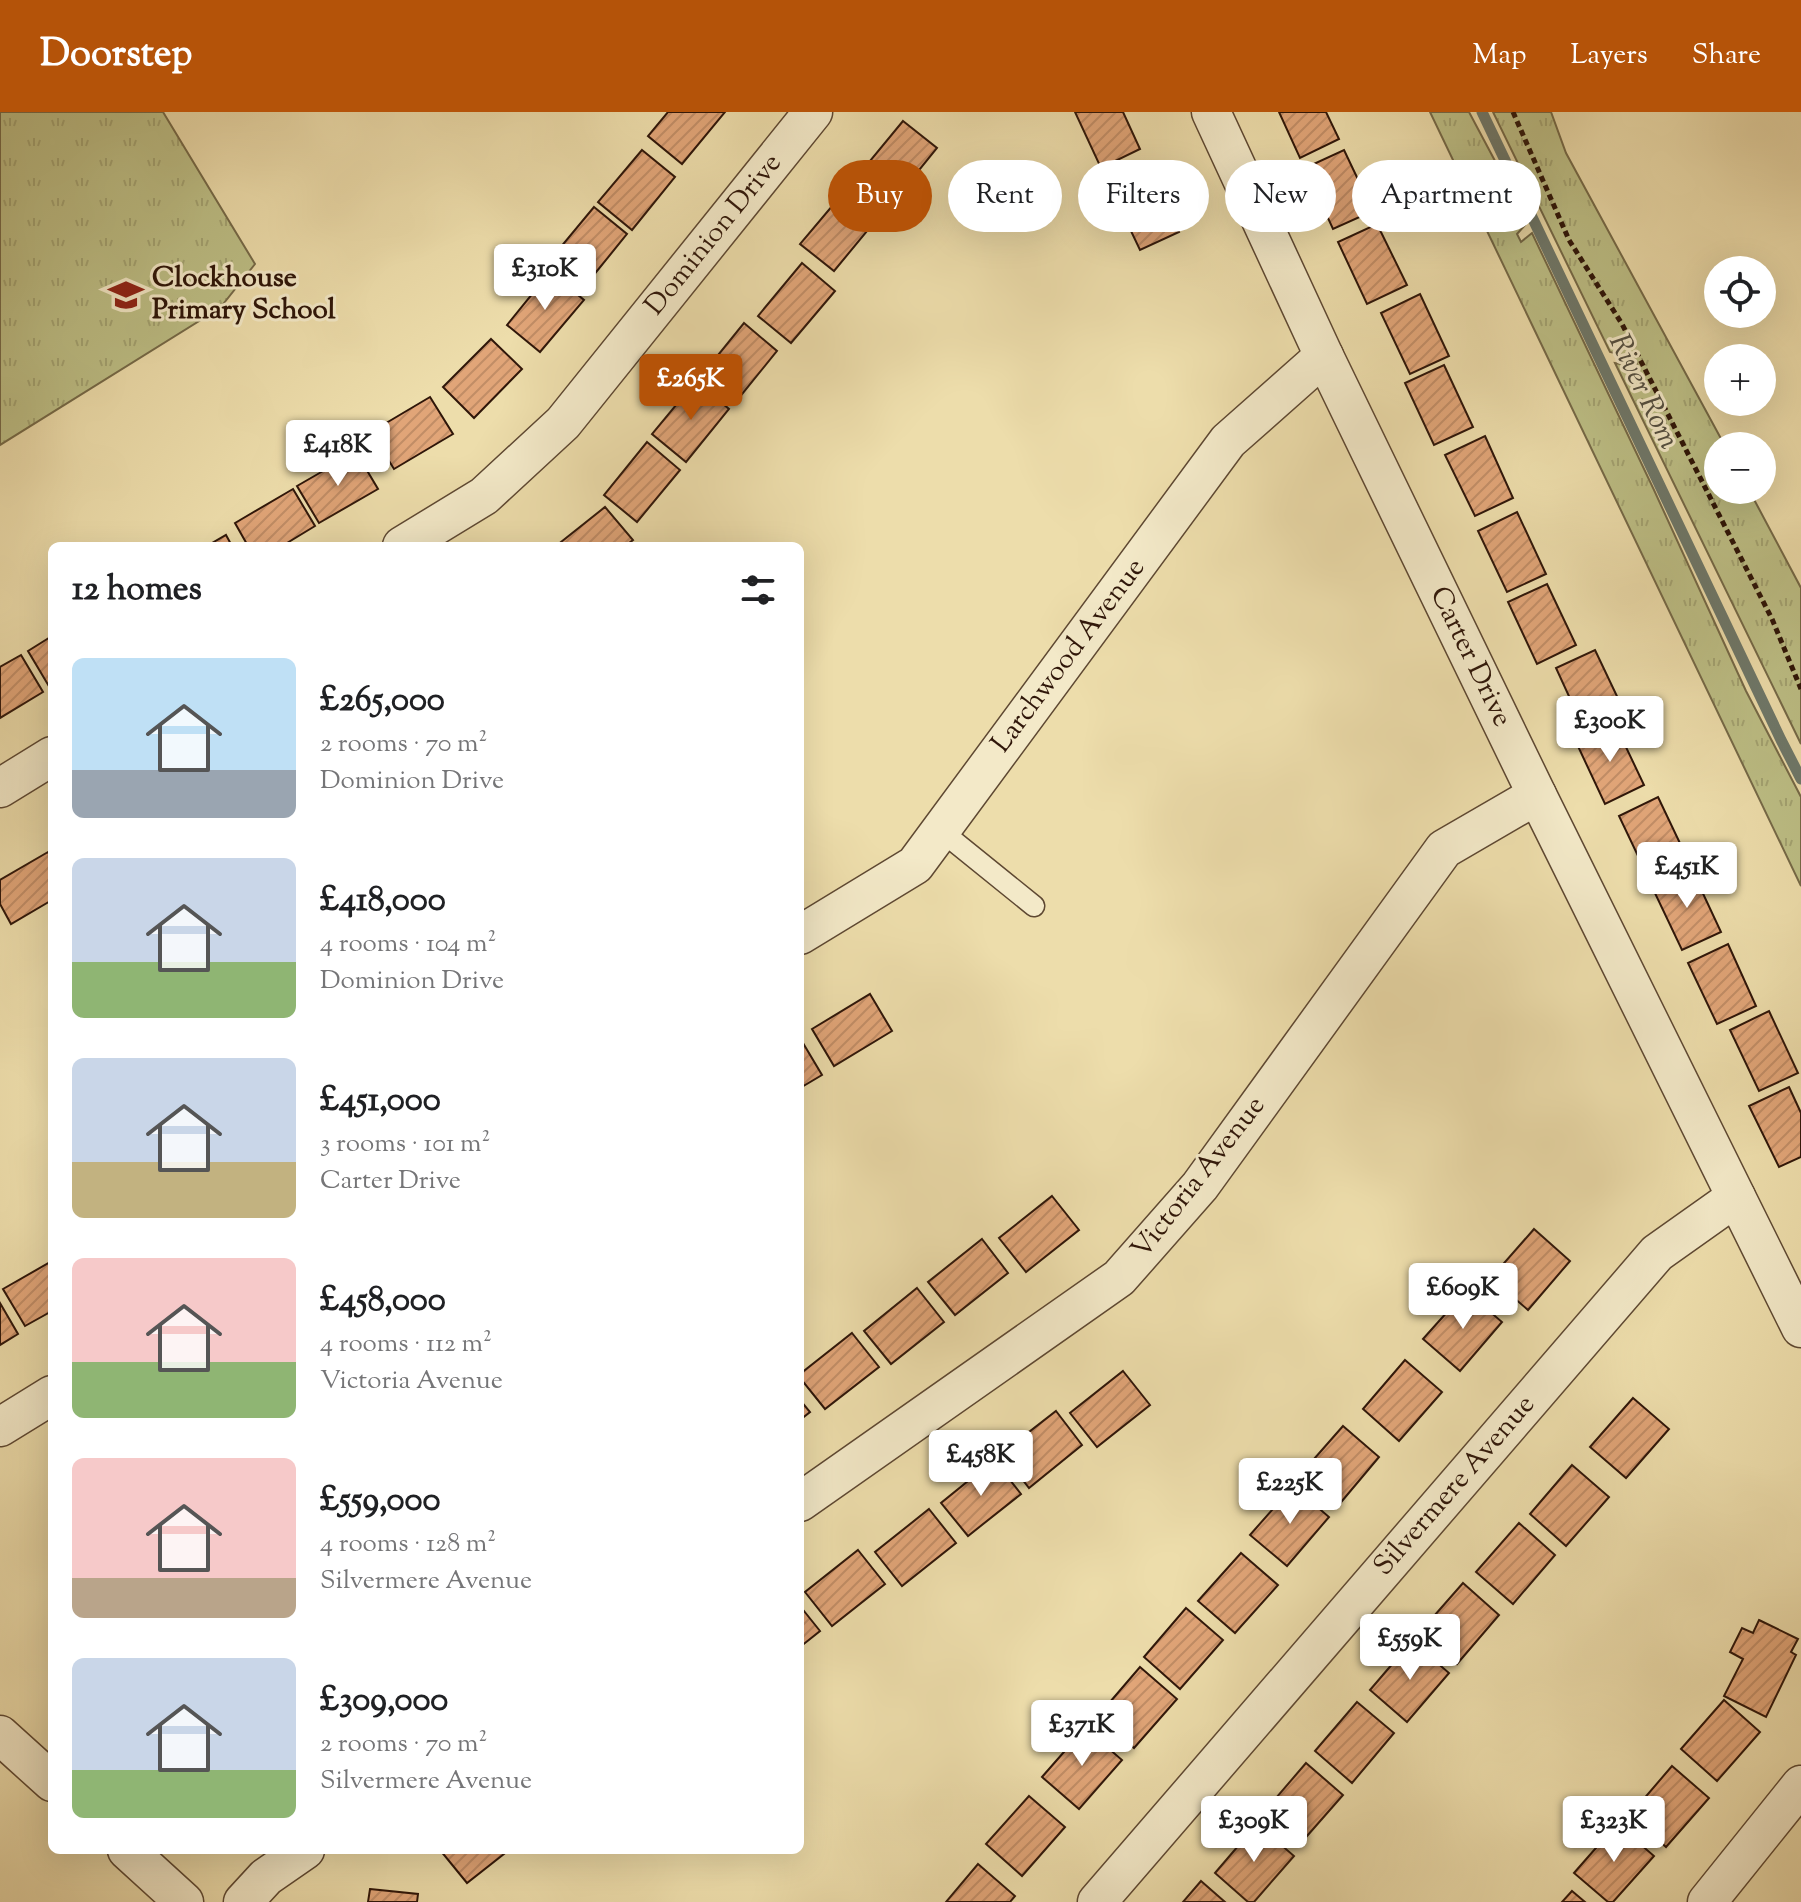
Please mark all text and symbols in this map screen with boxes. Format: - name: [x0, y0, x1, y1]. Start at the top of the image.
- text: Doorstep: [40, 29, 192, 83]
- text: Map: [1473, 36, 1526, 76]
- text: Layers: [1570, 36, 1648, 76]
- text: Share: [1692, 36, 1761, 76]
- street label: Dominion Drive: [636, 145, 792, 325]
- chip: Buy: [828, 160, 932, 232]
- chip: Rent: [948, 160, 1062, 232]
- chip: Filters: [1078, 160, 1209, 232]
- chip: New: [1225, 160, 1336, 232]
- chip: Apartment: [1352, 160, 1541, 232]
- pin: £310K: [489, 244, 601, 312]
- text: £310K: [512, 251, 578, 288]
- map controls: [1704, 256, 1776, 504]
- button: locate: [1704, 256, 1776, 328]
- place label: Clockhouse Primary School: [152, 259, 336, 331]
- school or university icon: Clockhouse Primary School: [107, 276, 145, 314]
- water label: River Rom: [1597, 327, 1689, 457]
- button: +: [1704, 344, 1776, 416]
- pin: £265K: [635, 354, 747, 422]
- text: £265K: [657, 361, 725, 398]
- pin: £418K: [282, 420, 394, 488]
- text: £418K: [304, 427, 372, 464]
- button: −: [1704, 432, 1776, 504]
- street label: Larchwood Avenue: [982, 550, 1156, 762]
- text: 12 homes: [72, 566, 202, 615]
- icon: filters: [736, 568, 780, 612]
- street label: Carter Drive: [1419, 580, 1521, 734]
- text: £265,000: [320, 677, 445, 726]
- icon: home: [136, 690, 232, 786]
- pin: £300K: [1554, 696, 1666, 764]
- text: £300K: [1574, 703, 1646, 740]
- text: 2 rooms · 70 m²: [320, 726, 487, 763]
- text: Dominion Drive: [320, 763, 504, 800]
- pin: £451K: [1631, 842, 1743, 910]
- text: £451K: [1655, 849, 1719, 886]
- text: £418,000: [320, 877, 446, 926]
- icon: home: [136, 890, 232, 986]
- text: 4 rooms · 104 m²: [320, 926, 496, 963]
- text: Dominion Drive: [320, 963, 504, 1000]
- text: £451,000: [320, 1077, 441, 1126]
- street label: Victoria Avenue: [1123, 1088, 1275, 1268]
- icon: home: [136, 1090, 232, 1186]
- text: 3 rooms · 101 m²: [320, 1126, 490, 1163]
- text: Carter Drive: [320, 1163, 461, 1200]
- pin: £609K: [1407, 1263, 1519, 1331]
- text: £609K: [1427, 1270, 1499, 1307]
- text: £458,000: [320, 1277, 446, 1326]
- icon: home: [136, 1290, 232, 1386]
- text: 4 rooms · 112 m²: [320, 1326, 492, 1363]
- text: Victoria Avenue: [320, 1363, 503, 1400]
- street label: Silvermere Avenue: [1365, 1387, 1545, 1585]
- pin: £458K: [925, 1430, 1037, 1498]
- text: £458K: [947, 1437, 1015, 1474]
- pin: £225K: [1234, 1458, 1346, 1526]
- text: £225K: [1257, 1465, 1323, 1502]
- text: £559,000: [320, 1477, 441, 1526]
- icon: home: [136, 1490, 232, 1586]
- text: 4 rooms · 128 m²: [320, 1526, 496, 1563]
- text: Silvermere Avenue: [320, 1563, 532, 1600]
- pin: £559K: [1354, 1614, 1466, 1682]
- text: £559K: [1378, 1621, 1442, 1658]
- text: £309,000: [320, 1677, 448, 1726]
- icon: home: [136, 1690, 232, 1786]
- pin: £371K: [1026, 1700, 1138, 1768]
- text: £371K: [1049, 1707, 1115, 1744]
- text: 2 rooms · 70 m²: [320, 1726, 487, 1763]
- text: Silvermere Avenue: [320, 1763, 532, 1800]
- pin: £309K: [1198, 1796, 1310, 1864]
- pin: £323K: [1558, 1796, 1670, 1864]
- text: £309K: [1219, 1803, 1289, 1840]
- text: £323K: [1581, 1803, 1647, 1840]

